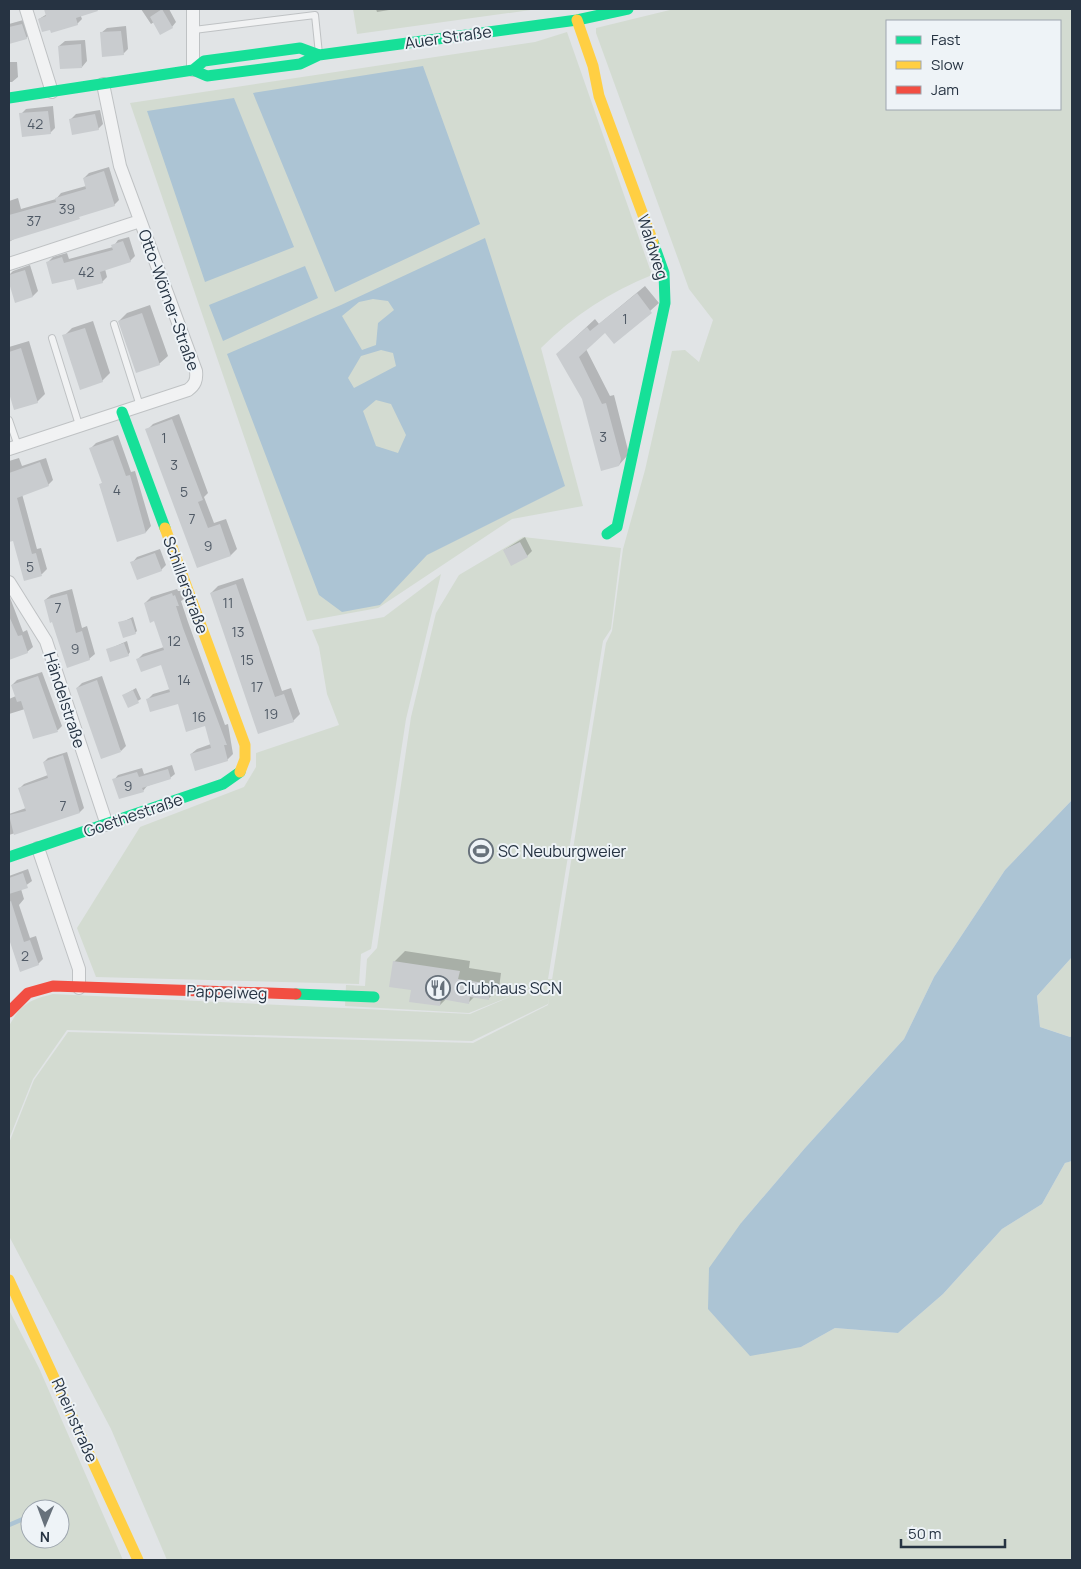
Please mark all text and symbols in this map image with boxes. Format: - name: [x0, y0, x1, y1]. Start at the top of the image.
- street label: Auer Straße: [403, 20, 493, 54]
- legend: [886, 20, 1061, 110]
- text: Fast: [931, 29, 960, 50]
- text: Slow: [931, 54, 964, 75]
- text: Jam: [931, 79, 959, 100]
- house number: 42: [27, 114, 43, 133]
- house number: 39: [59, 199, 75, 218]
- house number: 37: [27, 211, 41, 230]
- street label: Waldweg: [632, 212, 674, 282]
- street label: Otto-Wörner-Straße: [133, 226, 205, 374]
- house number: 42: [78, 262, 94, 281]
- house number: 1: [622, 309, 628, 328]
- house number: 3: [599, 427, 607, 446]
- house number: 1: [161, 428, 167, 447]
- house number: 3: [170, 455, 178, 474]
- house number: 4: [113, 480, 121, 499]
- house number: 5: [180, 482, 188, 501]
- house number: 7: [188, 509, 196, 528]
- street label: Schillerstraße: [158, 533, 214, 637]
- house number: 9: [204, 536, 212, 555]
- house number: 5: [26, 557, 34, 576]
- house number: 11: [223, 593, 233, 612]
- house number: 7: [54, 598, 62, 617]
- house number: 13: [231, 622, 245, 641]
- house number: 12: [167, 631, 181, 650]
- house number: 9: [71, 639, 79, 658]
- street label: Händelstraße: [39, 649, 91, 751]
- house number: 15: [240, 650, 254, 669]
- house number: 14: [177, 670, 191, 689]
- house number: 17: [251, 677, 263, 696]
- house number: 19: [264, 704, 278, 723]
- house number: 16: [192, 707, 206, 726]
- house number: 9: [124, 776, 132, 795]
- street label: Goethestraße: [81, 788, 185, 842]
- house number: 7: [59, 796, 67, 815]
- sports icon: SC Neuburgweier: [468, 838, 494, 864]
- place label: SC Neuburgweier: [498, 840, 627, 862]
- house number: 2: [21, 946, 29, 965]
- restaurant icon: Clubhaus SCN: [425, 975, 451, 1001]
- place label: Clubhaus SCN: [456, 977, 562, 999]
- street label: Pappelweg: [186, 980, 268, 1004]
- street label: Rheinstraße: [47, 1374, 103, 1466]
- north arrow: [20, 1499, 70, 1549]
- scale bar: [901, 1516, 1005, 1548]
- text: 50 m: [908, 1523, 942, 1544]
- text: N: [40, 1528, 50, 1547]

